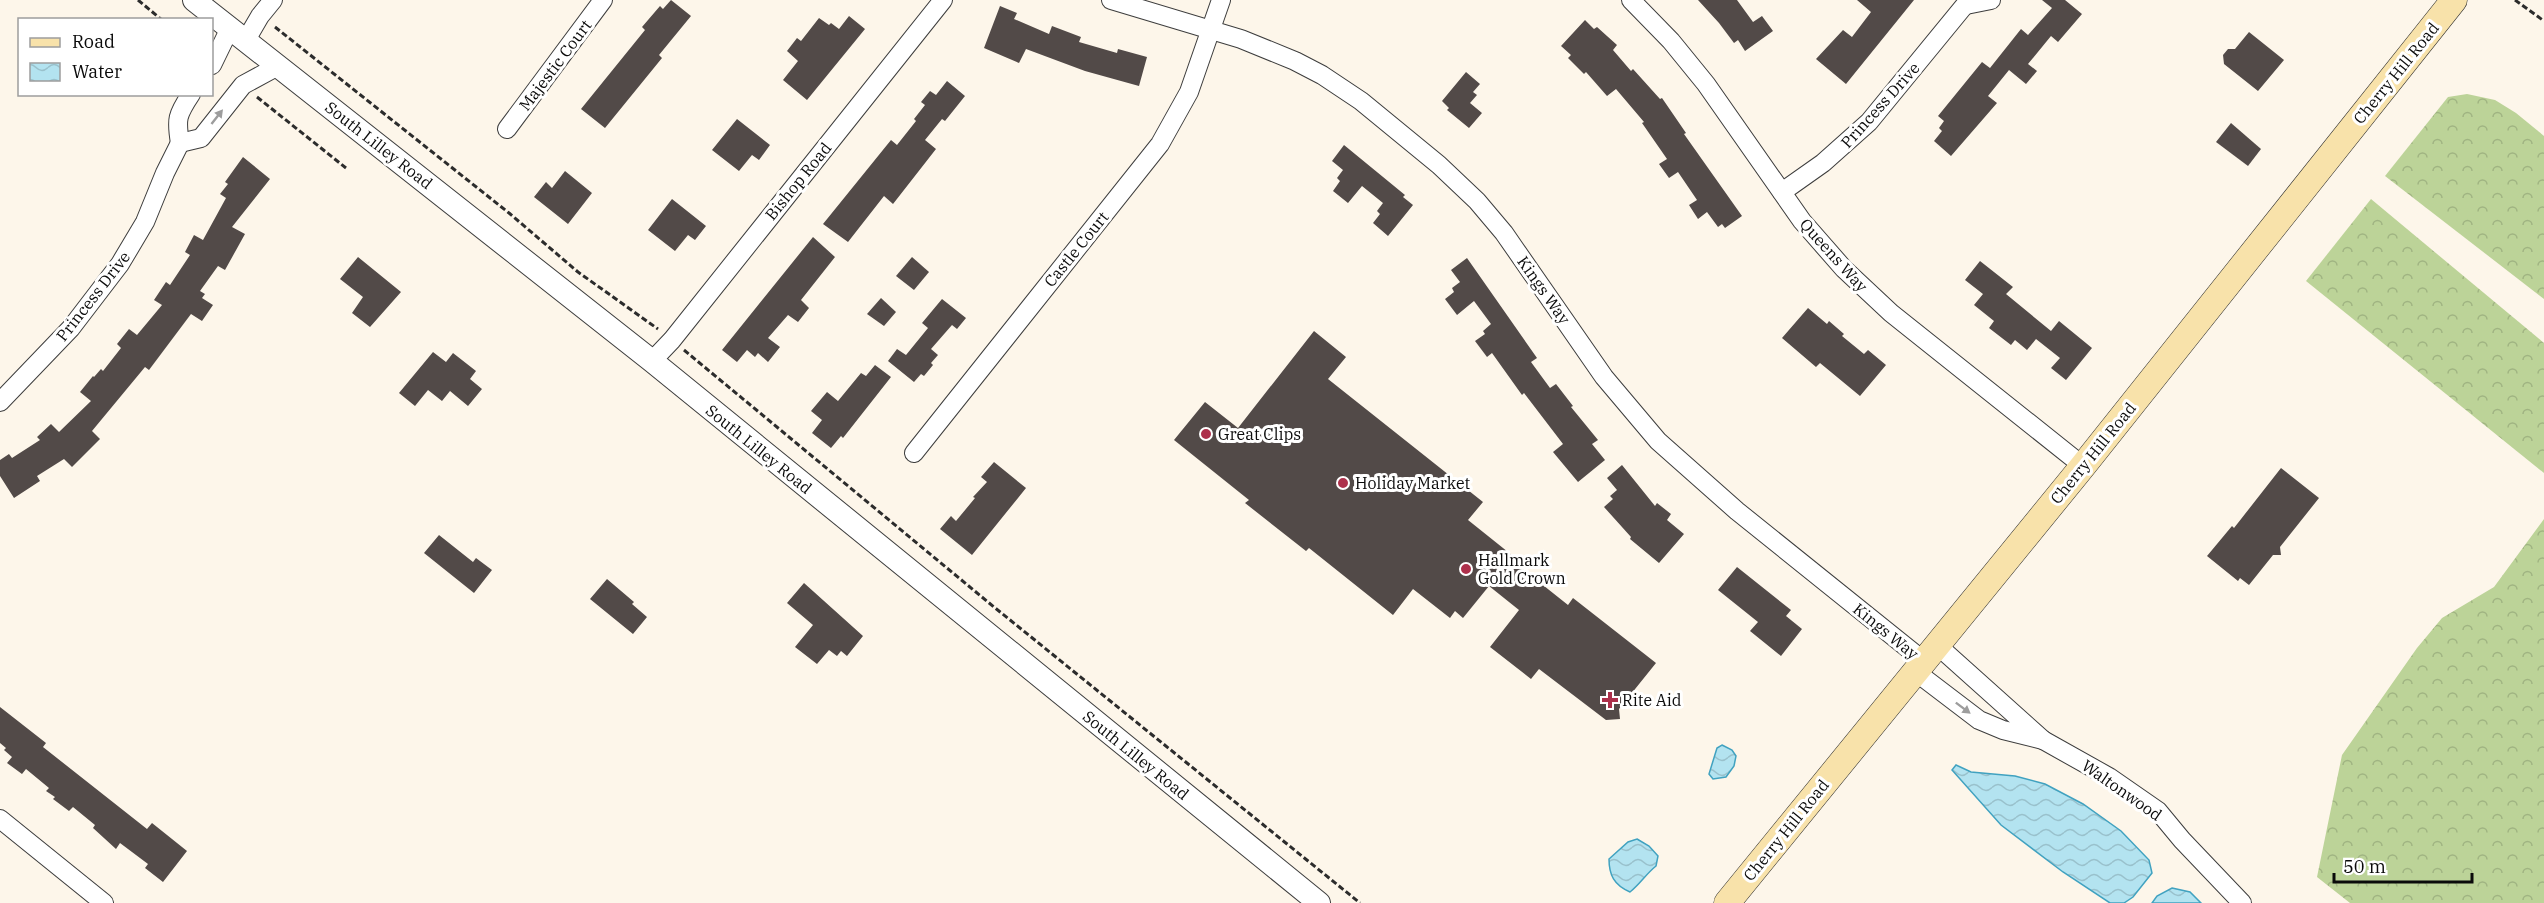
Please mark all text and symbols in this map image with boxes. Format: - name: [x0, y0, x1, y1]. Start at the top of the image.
- street label: Majestic Court: [514, 15, 596, 114]
- legend: [18, 18, 213, 96]
- street label: Cherry Hill Road: [2349, 18, 2443, 128]
- text: Road: [72, 30, 115, 53]
- street label: Princess Drive: [1836, 58, 1924, 152]
- text: Water: [72, 60, 122, 83]
- street label: South Lilley Road: [321, 97, 437, 193]
- one-way arrow: [211, 109, 224, 125]
- street label: Bishop Road: [761, 138, 836, 224]
- street label: Castle Court: [1039, 207, 1113, 291]
- street label: Queens Way: [1796, 214, 1872, 296]
- street label: Princess Drive: [52, 247, 134, 345]
- street label: Kings Way: [1513, 252, 1575, 328]
- street label: Cherry Hill Road: [2046, 398, 2140, 508]
- street label: South Lilley Road: [702, 400, 816, 498]
- place label: Great Clips: [1218, 424, 1301, 444]
- marker: Great Clips: [1199, 427, 1213, 441]
- place label: Holiday Market: [1355, 473, 1470, 493]
- marker: Holiday Market: [1336, 476, 1350, 490]
- place label: Hallmark Gold Crown: [1478, 550, 1566, 588]
- marker: Hallmark Gold Crown: [1459, 562, 1473, 576]
- street label: Kings Way: [1849, 599, 1923, 664]
- place label: Rite Aid: [1622, 690, 1682, 710]
- marker: Rite Aid: [1603, 693, 1617, 707]
- one-way arrow: [1955, 701, 1970, 713]
- street label: South Lilley Road: [1079, 706, 1193, 804]
- street label: Waltonwood: [2078, 755, 2166, 825]
- street label: Cherry Hill Road: [1739, 775, 1833, 885]
- scale bar: [2334, 846, 2472, 884]
- text: 50 m: [2343, 855, 2386, 878]

